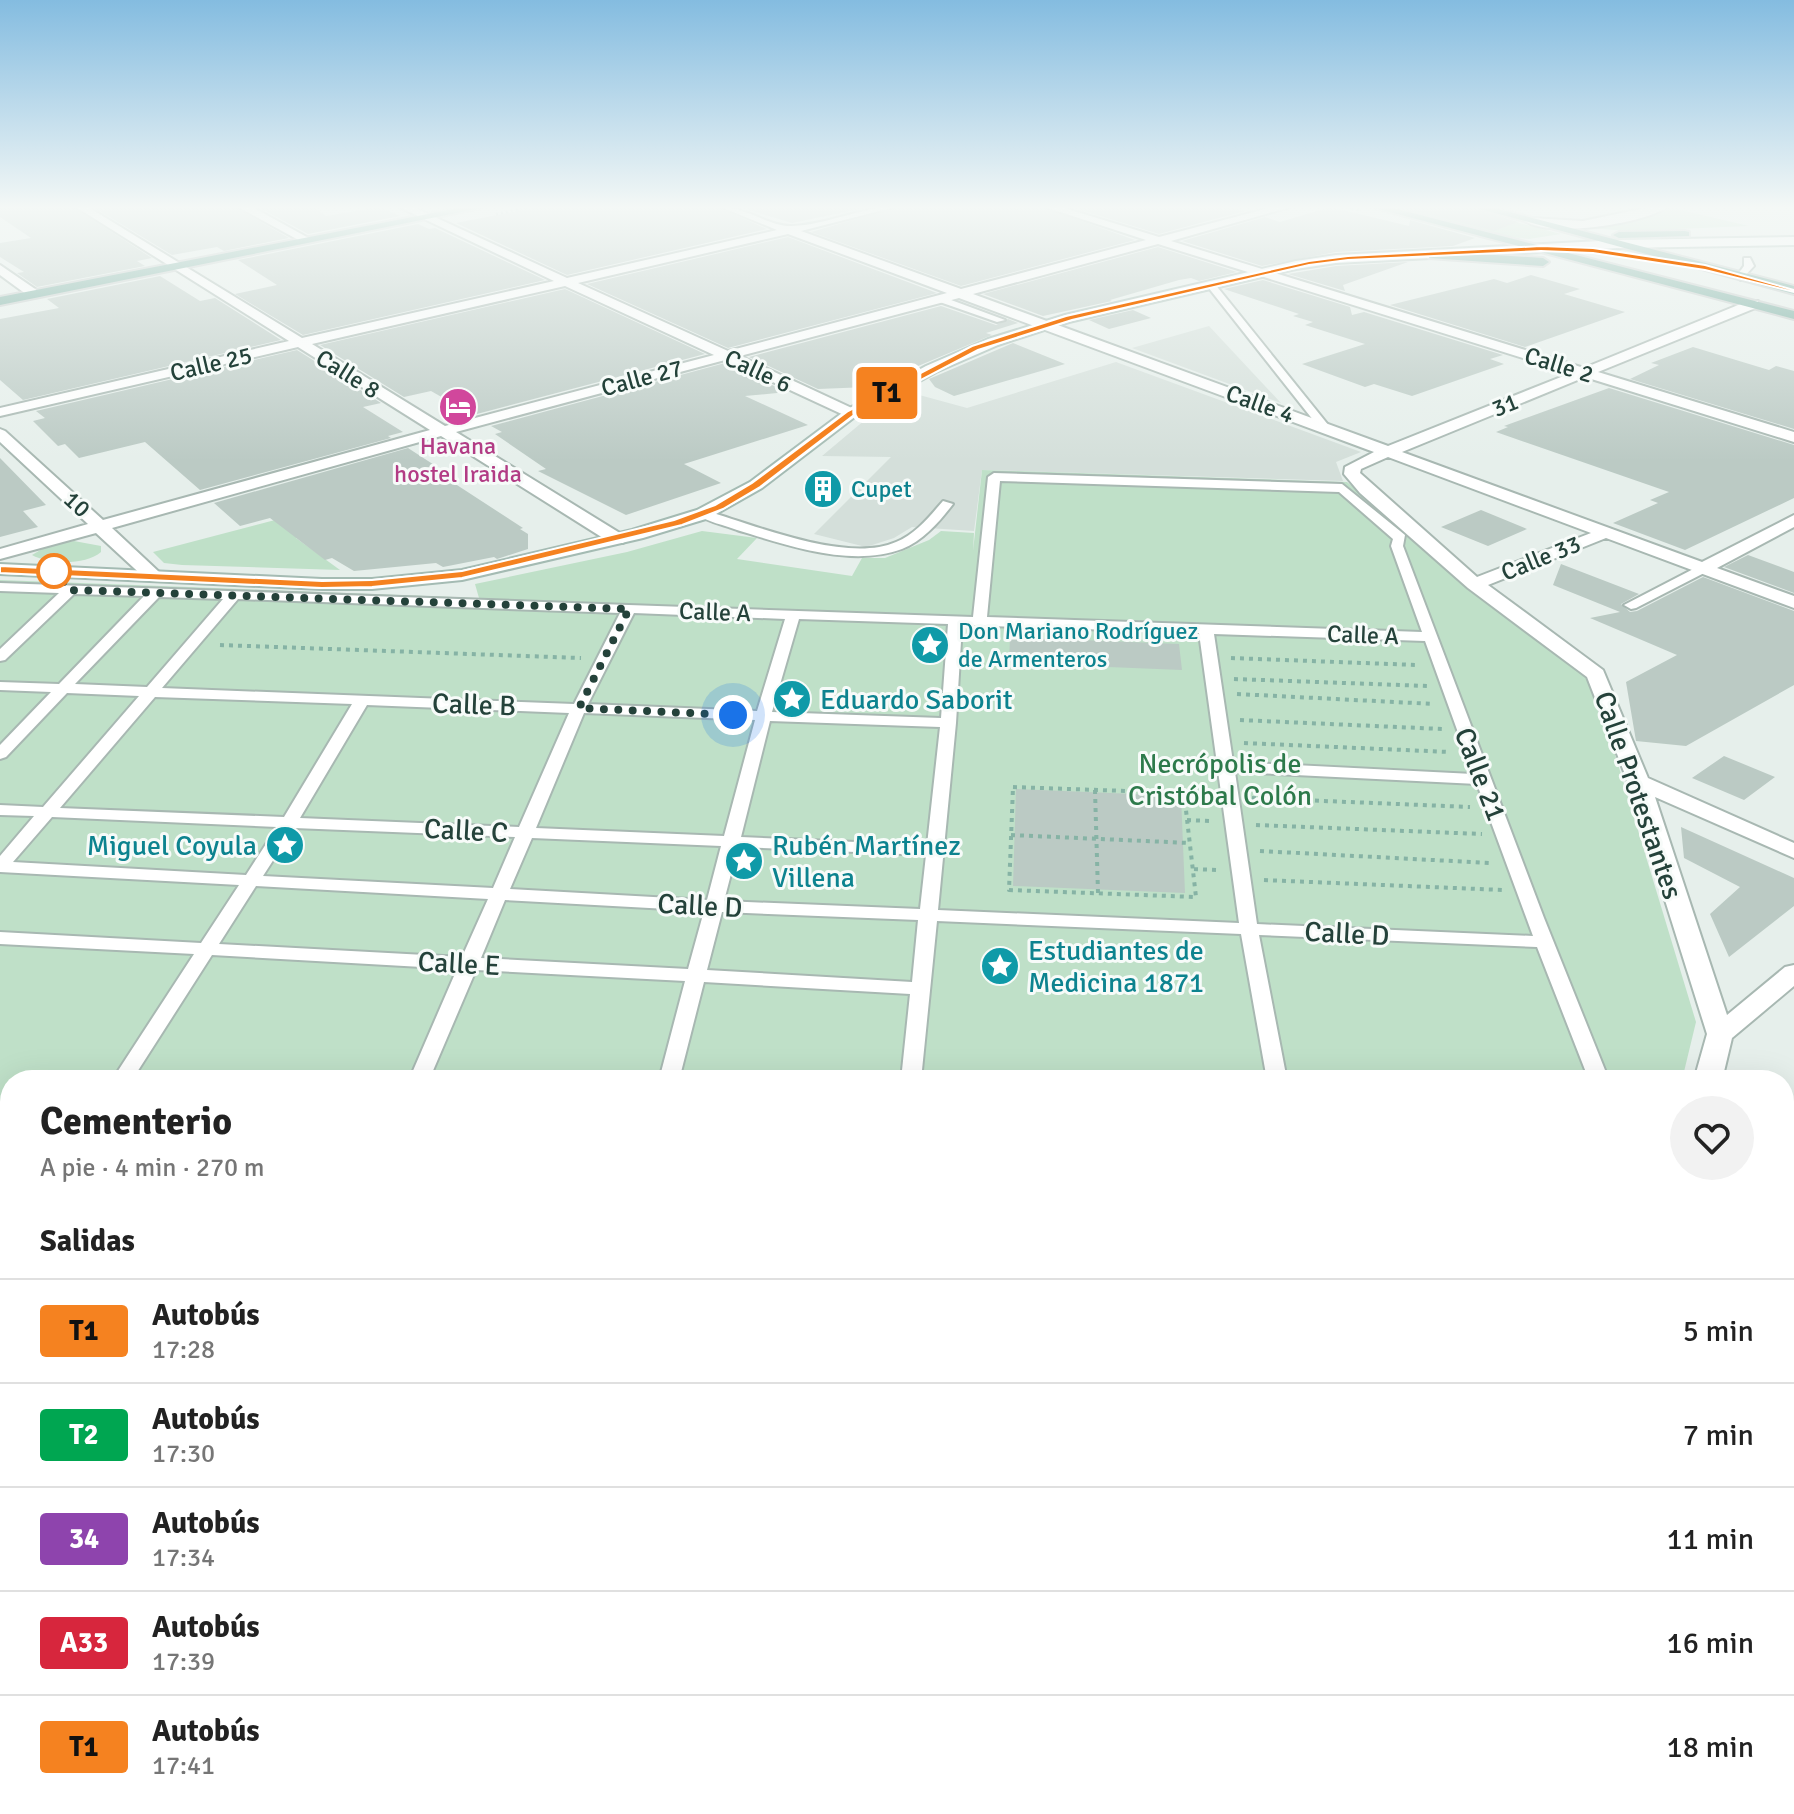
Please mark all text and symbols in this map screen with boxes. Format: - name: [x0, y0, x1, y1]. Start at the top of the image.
- street label: Calle 25: [167, 340, 255, 388]
- street label: Calle 2: [1521, 340, 1597, 390]
- street label: Calle 8: [310, 343, 386, 405]
- street label: Calle 6: [720, 343, 796, 399]
- street label: Calle 27: [598, 353, 686, 403]
- line badge: T1: [851, 367, 923, 419]
- text: T1: [872, 376, 902, 410]
- street label: Calle 4: [1222, 378, 1298, 430]
- hotel icon: Havana hostel Iraida: [437, 386, 479, 428]
- street label: 31: [1487, 386, 1523, 424]
- place label: Havana hostel Iraida: [394, 431, 522, 489]
- building icon: Cupet: [802, 468, 844, 510]
- place label: Cupet: [851, 474, 912, 504]
- street label: 10: [57, 484, 97, 524]
- street label: Calle 33: [1497, 528, 1585, 588]
- unlabelled marker: [37, 554, 71, 588]
- street label: Calle A: [678, 596, 752, 628]
- place label: Don Mariano Rodríguez de Armenteros: [958, 616, 1198, 674]
- street label: Calle A: [1326, 619, 1400, 651]
- place icon: Don Mariano Rodríguez de Armenteros: [909, 624, 951, 666]
- place icon: Eduardo Saborit: [771, 678, 813, 720]
- place label: Eduardo Saborit: [820, 683, 1013, 717]
- street label: Calle B: [431, 687, 516, 723]
- street label: Calle Protestantes: [1587, 687, 1690, 904]
- your location: [713, 695, 753, 735]
- street label: Calle 21: [1447, 723, 1513, 826]
- park label: Necrópolis de Cristóbal Colón: [1128, 747, 1312, 813]
- street label: Calle C: [423, 812, 509, 850]
- place icon: Miguel Coyula: [264, 824, 306, 866]
- place label: Miguel Coyula: [87, 829, 257, 863]
- place label: Rubén Martínez Villena: [772, 829, 961, 895]
- place icon: Rubén Martínez Villena: [723, 840, 765, 882]
- street label: Calle D: [657, 887, 743, 925]
- street label: Calle D: [1304, 915, 1390, 953]
- place label: Estudiantes de Medicina 1871: [1028, 934, 1204, 1000]
- street label: Calle E: [417, 945, 501, 983]
- place icon: Estudiantes de Medicina 1871: [979, 945, 1021, 987]
- button: heart: [1670, 1096, 1754, 1180]
- text: Cementerio: [40, 1098, 232, 1145]
- text: A pie · 4 min · 270 m: [40, 1152, 264, 1184]
- text: Salidas: [40, 1223, 135, 1260]
- text: Autobús: [152, 1297, 260, 1334]
- text: 5 min: [1683, 1313, 1754, 1350]
- text: T1: [69, 1314, 99, 1348]
- text: 17:28: [152, 1334, 215, 1366]
- text: Autobús: [152, 1401, 260, 1438]
- text: 7 min: [1683, 1417, 1754, 1454]
- text: T2: [69, 1418, 99, 1452]
- text: 17:30: [152, 1438, 215, 1470]
- text: Autobús: [152, 1505, 260, 1542]
- text: 11 min: [1667, 1521, 1754, 1558]
- text: 34: [69, 1522, 99, 1556]
- text: 17:34: [152, 1542, 215, 1574]
- text: Autobús: [152, 1609, 260, 1646]
- text: 16 min: [1667, 1625, 1754, 1662]
- text: A33: [60, 1626, 108, 1660]
- text: 17:39: [152, 1646, 215, 1678]
- text: Autobús: [152, 1713, 260, 1750]
- text: 18 min: [1667, 1729, 1754, 1766]
- text: T1: [69, 1730, 99, 1764]
- text: 17:41: [152, 1750, 215, 1782]

